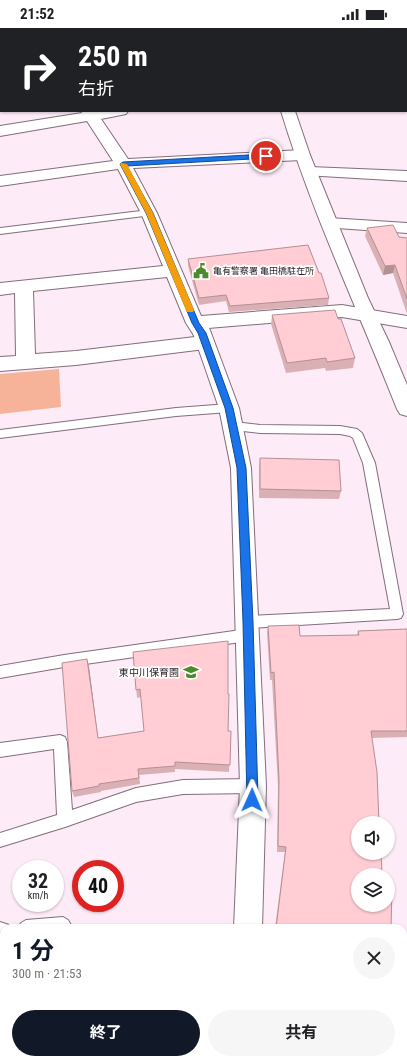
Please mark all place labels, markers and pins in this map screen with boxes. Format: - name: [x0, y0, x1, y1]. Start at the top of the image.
- pin: [249, 139, 283, 173]
- public building icon: 亀有警察署 亀田橋駐在所: [192, 262, 210, 280]
- place label: 亀有警察署 亀田橋駐在所: [213, 266, 314, 276]
- school or university icon: 東中川保育園: [182, 663, 200, 681]
- place label: 東中川保育園: [119, 667, 179, 678]

